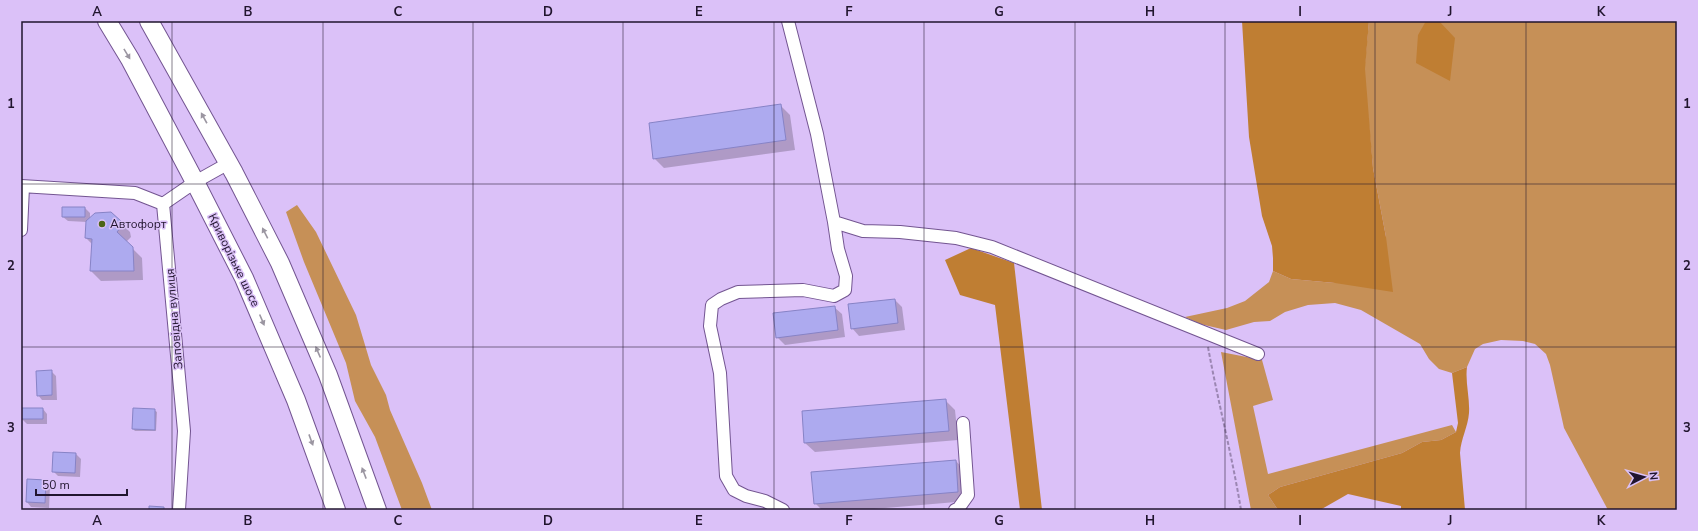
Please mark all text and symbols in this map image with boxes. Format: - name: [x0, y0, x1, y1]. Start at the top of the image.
- text: A: [92, 3, 102, 21]
- text: B: [244, 3, 253, 21]
- text: C: [394, 3, 403, 21]
- text: D: [543, 3, 553, 21]
- text: E: [695, 3, 703, 21]
- text: F: [845, 3, 853, 21]
- text: G: [994, 3, 1004, 21]
- text: H: [1145, 3, 1155, 21]
- text: I: [1298, 3, 1302, 21]
- text: J: [1447, 3, 1452, 21]
- text: K: [1597, 3, 1606, 21]
- one-way arrow: [124, 48, 131, 60]
- text: 1: [7, 95, 15, 113]
- text: 1: [1683, 95, 1691, 113]
- one-way arrow: [201, 112, 207, 124]
- street label: Криворізьке шосе: [204, 211, 264, 309]
- place label: Автофорт: [110, 216, 167, 232]
- marker: Автофорт: [97, 219, 107, 229]
- one-way arrow: [262, 228, 268, 239]
- text: 2: [7, 257, 15, 275]
- text: 2: [1683, 257, 1691, 275]
- street label: Заповідна вулиця: [162, 268, 186, 370]
- one-way arrow: [259, 314, 265, 326]
- one-way arrow: [314, 346, 321, 358]
- text: 3: [7, 419, 15, 437]
- text: 3: [1683, 419, 1691, 437]
- one-way arrow: [308, 435, 314, 447]
- north arrow: [1624, 457, 1664, 497]
- one-way arrow: [361, 467, 367, 479]
- scale bar: [36, 471, 127, 497]
- text: N: [1646, 471, 1661, 481]
- text: 50 m: [42, 477, 70, 493]
- text: A: [92, 512, 102, 530]
- text: B: [244, 512, 253, 530]
- text: C: [394, 512, 403, 530]
- text: D: [543, 512, 553, 530]
- text: E: [695, 512, 703, 530]
- text: F: [845, 512, 853, 530]
- text: G: [994, 512, 1004, 530]
- text: H: [1145, 512, 1155, 530]
- text: I: [1298, 512, 1302, 530]
- text: J: [1447, 512, 1452, 530]
- text: K: [1597, 512, 1606, 530]

